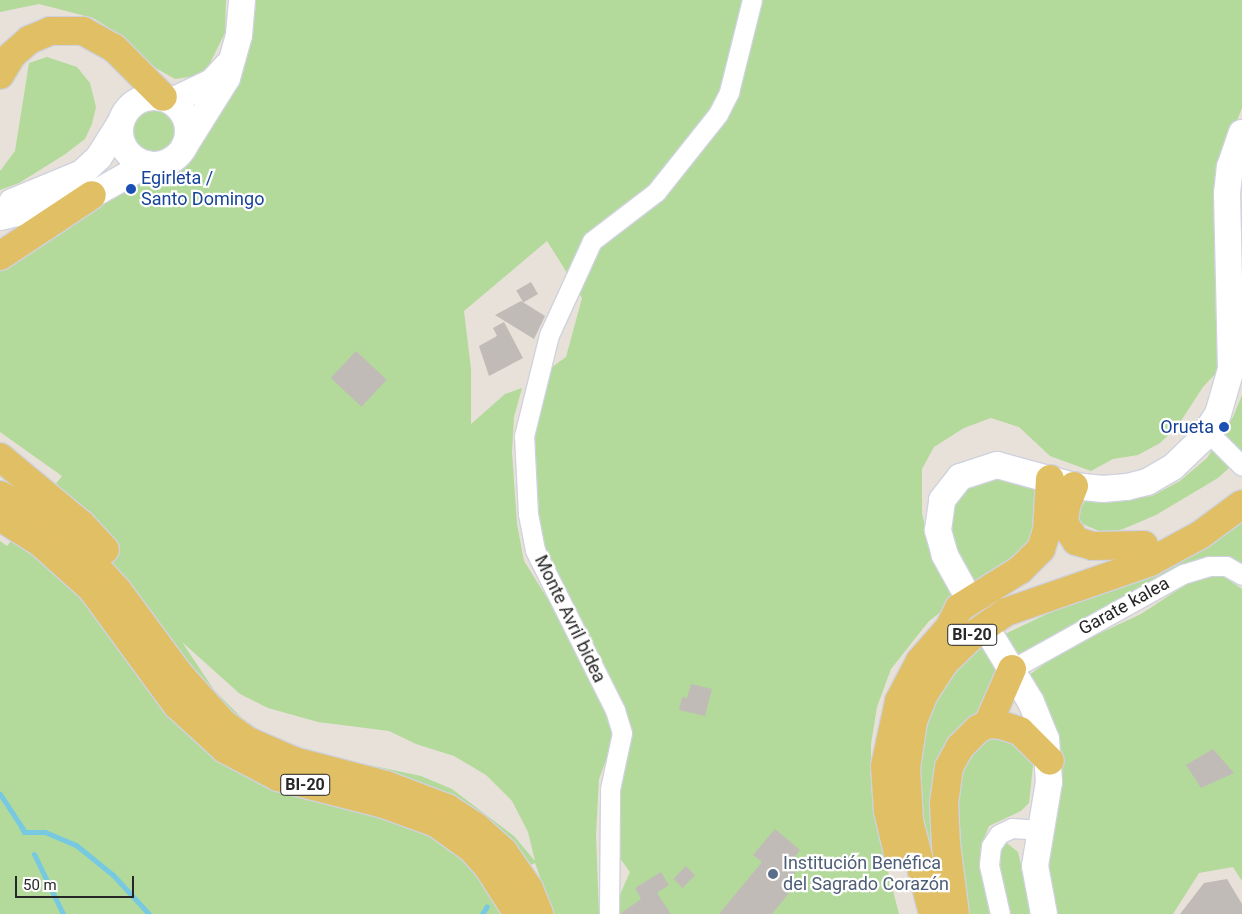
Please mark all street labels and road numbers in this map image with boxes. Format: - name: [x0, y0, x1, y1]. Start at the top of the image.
- street label: Monte Avril bidea: [530, 552, 610, 686]
- street label: Garate kalea: [1075, 572, 1173, 640]
- road number: BI-20: [947, 622, 997, 648]
- road number: BI-20: [280, 772, 330, 798]

